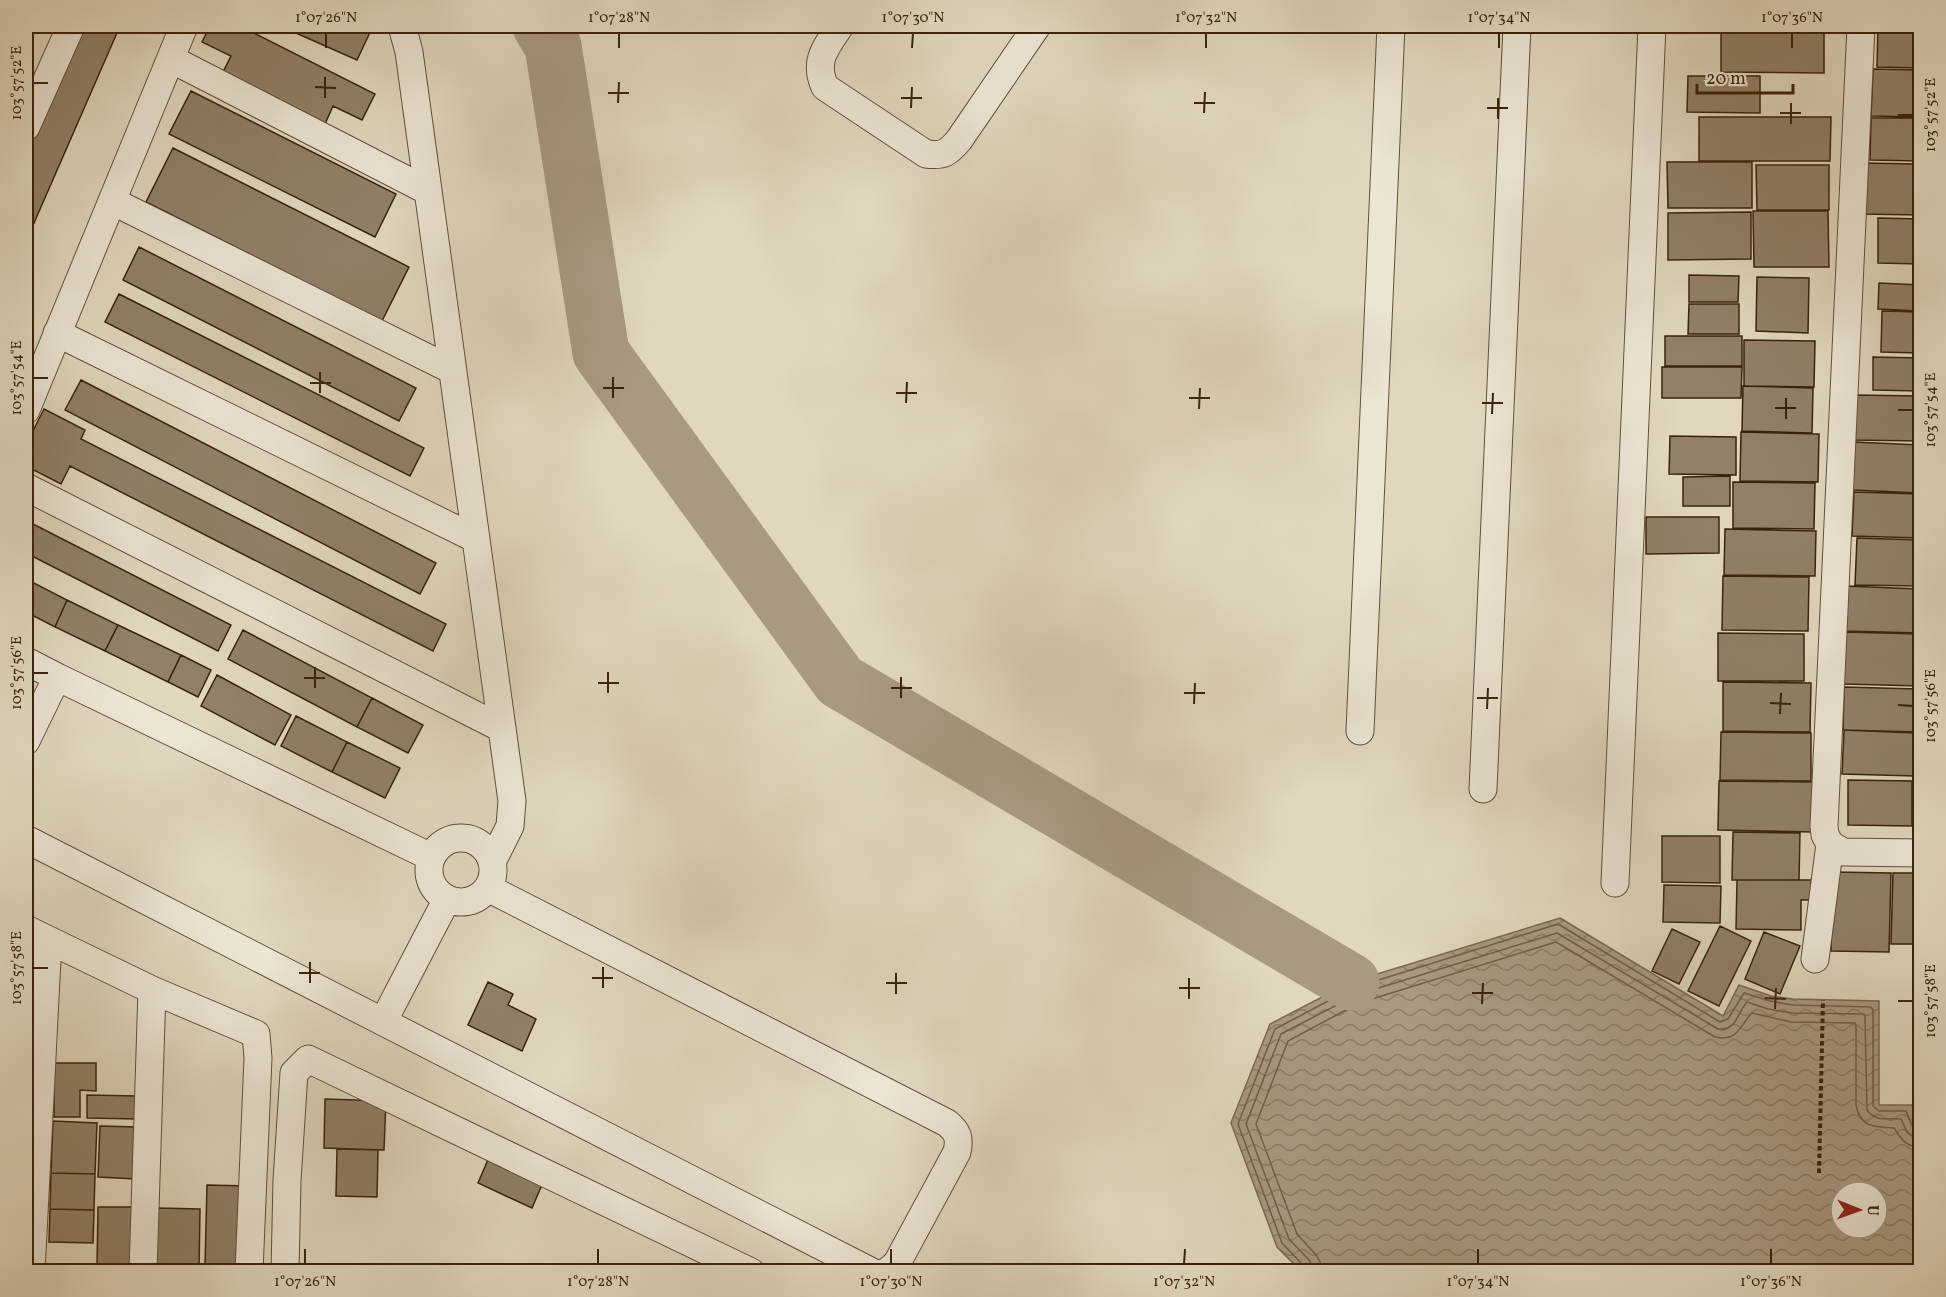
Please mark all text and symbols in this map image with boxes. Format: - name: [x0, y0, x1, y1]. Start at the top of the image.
- text: 1°07'26"N: [295, 8, 357, 29]
- text: 1°07'28"N: [588, 8, 650, 29]
- text: 1°07'30"N: [882, 8, 944, 29]
- text: 1°07'32"N: [1175, 8, 1237, 29]
- text: 1°07'34"N: [1468, 8, 1530, 29]
- text: 1°07'36"N: [1761, 8, 1823, 29]
- text: 103°57'52"E: [7, 46, 28, 120]
- scale bar: [1697, 57, 1793, 95]
- text: 20 m: [1706, 67, 1746, 92]
- text: 103°57'52"E: [1921, 78, 1942, 152]
- text: 103°57'54"E: [7, 340, 28, 416]
- text: 103°57'54"E: [1921, 372, 1942, 448]
- text: 103°57'56"E: [7, 636, 28, 710]
- text: 103°57'56"E: [1921, 669, 1942, 743]
- text: 103°57'58"E: [7, 931, 28, 1005]
- text: 103°57'58"E: [1921, 964, 1942, 1038]
- north arrow: [1829, 1180, 1889, 1240]
- text: U: [1861, 1205, 1883, 1216]
- text: 1°07'26"N: [274, 1272, 336, 1293]
- text: 1°07'28"N: [567, 1272, 629, 1293]
- text: 1°07'30"N: [860, 1272, 922, 1293]
- text: 1°07'32"N: [1153, 1272, 1215, 1293]
- text: 1°07'34"N: [1447, 1272, 1509, 1293]
- text: 1°07'36"N: [1740, 1272, 1802, 1293]

